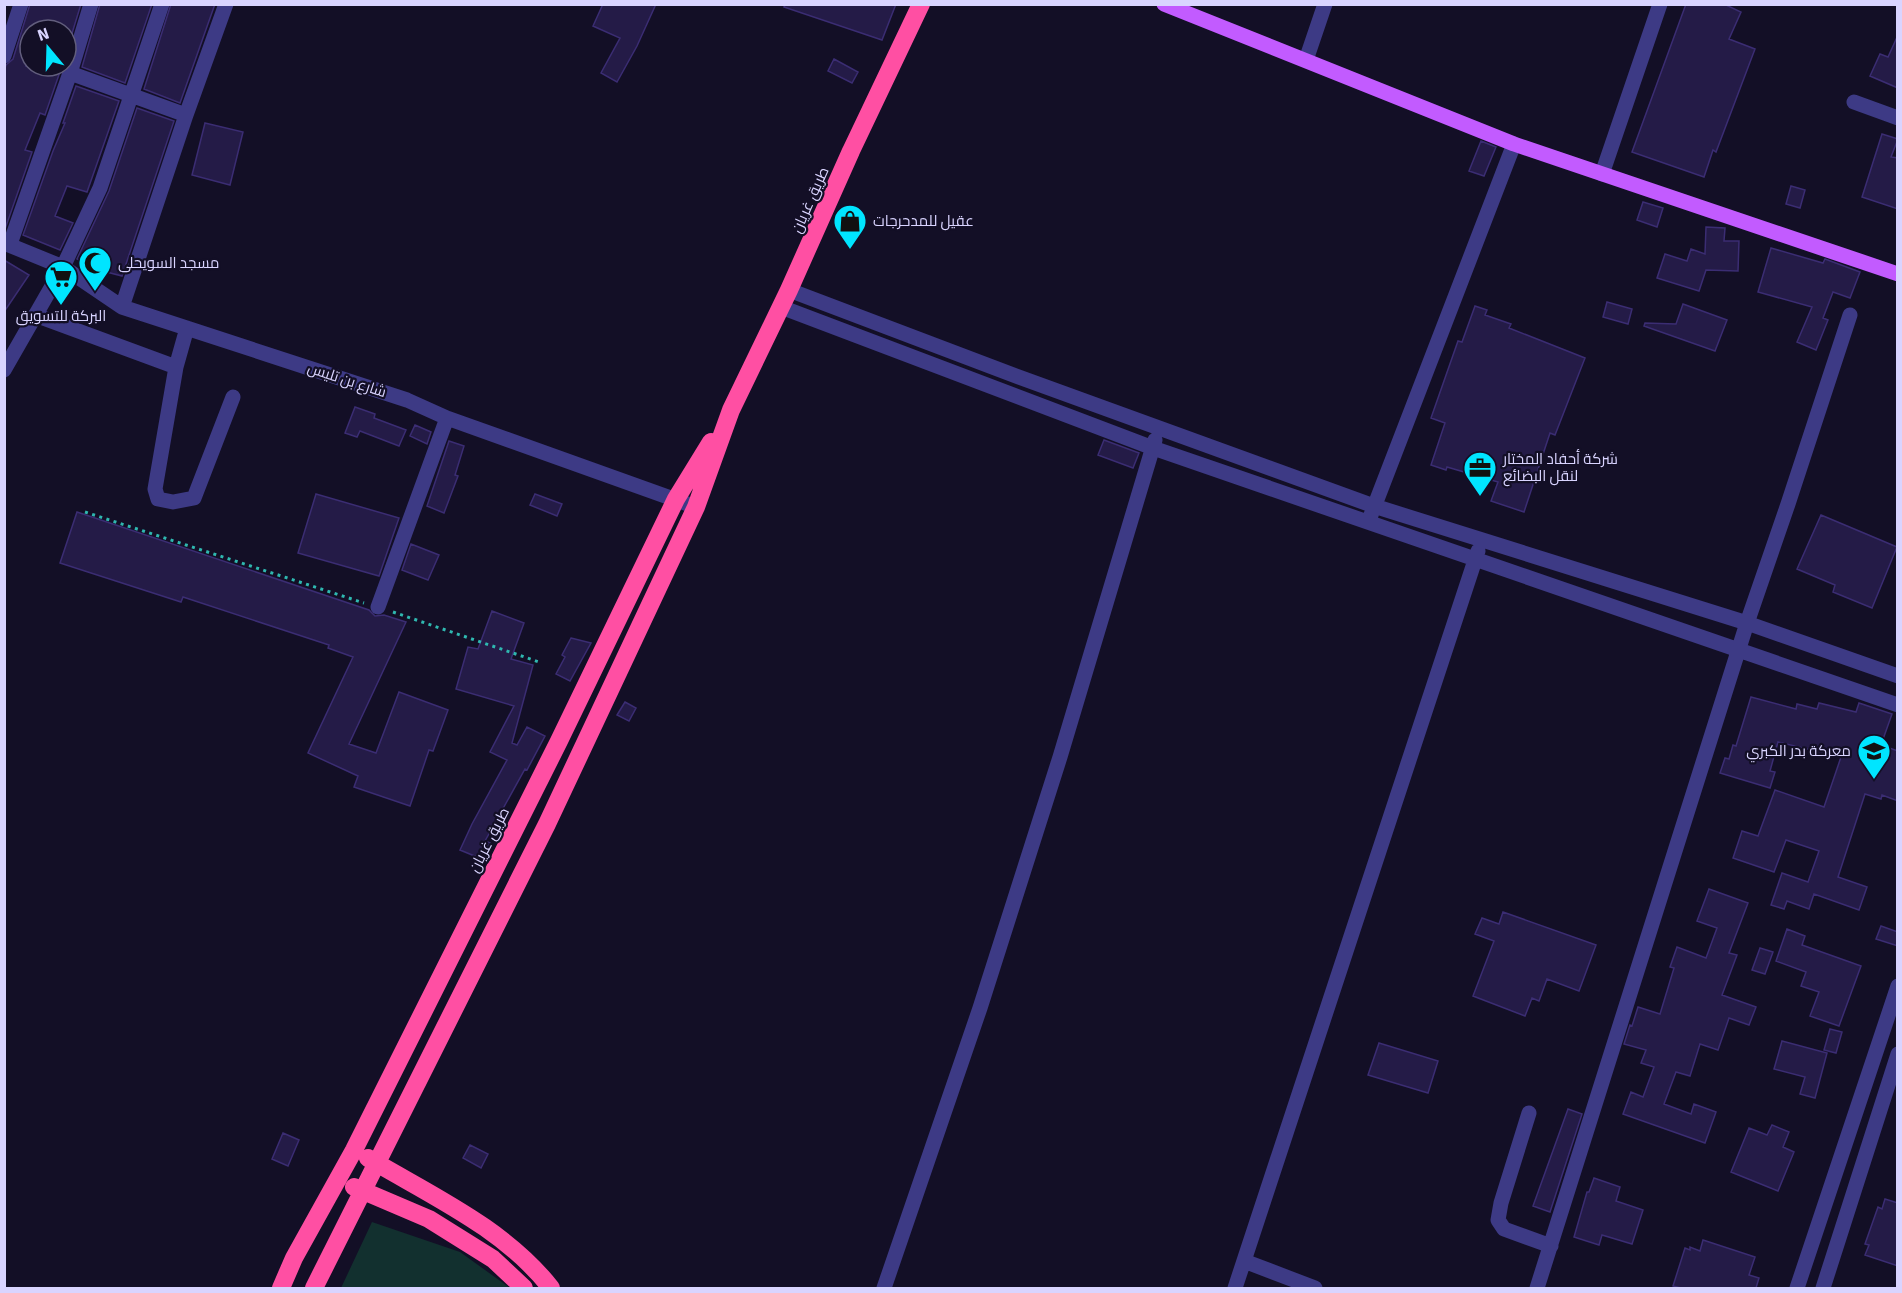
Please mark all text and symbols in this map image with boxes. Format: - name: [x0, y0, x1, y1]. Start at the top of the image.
- north arrow: [18, 18, 78, 78]
- text: N: [35, 23, 52, 46]
- street label: طريق غريان: [787, 164, 833, 236]
- shop icon: عقيل للمدحرجات: [832, 203, 868, 250]
- place label: عقيل للمدحرجات: [873, 212, 974, 231]
- mosque icon: مسجد السويحلى: [77, 245, 113, 292]
- place label: مسجد السويحلى: [118, 254, 219, 273]
- supermarket icon: البركة للتسويق: [43, 259, 79, 306]
- place label: البركة للتسويق: [16, 307, 106, 326]
- street label: شارع بن تليس: [305, 359, 389, 403]
- place label: شركة أحفاد المختار لنقل البضائع: [1502, 449, 1618, 487]
- office icon: شركة أحفاد المختار لنقل البضائع: [1462, 450, 1498, 497]
- school or university icon: معركة بدر الكبري: [1856, 733, 1892, 780]
- place label: معركة بدر الكبري: [1746, 742, 1851, 763]
- street label: طريق غريان: [465, 804, 514, 876]

